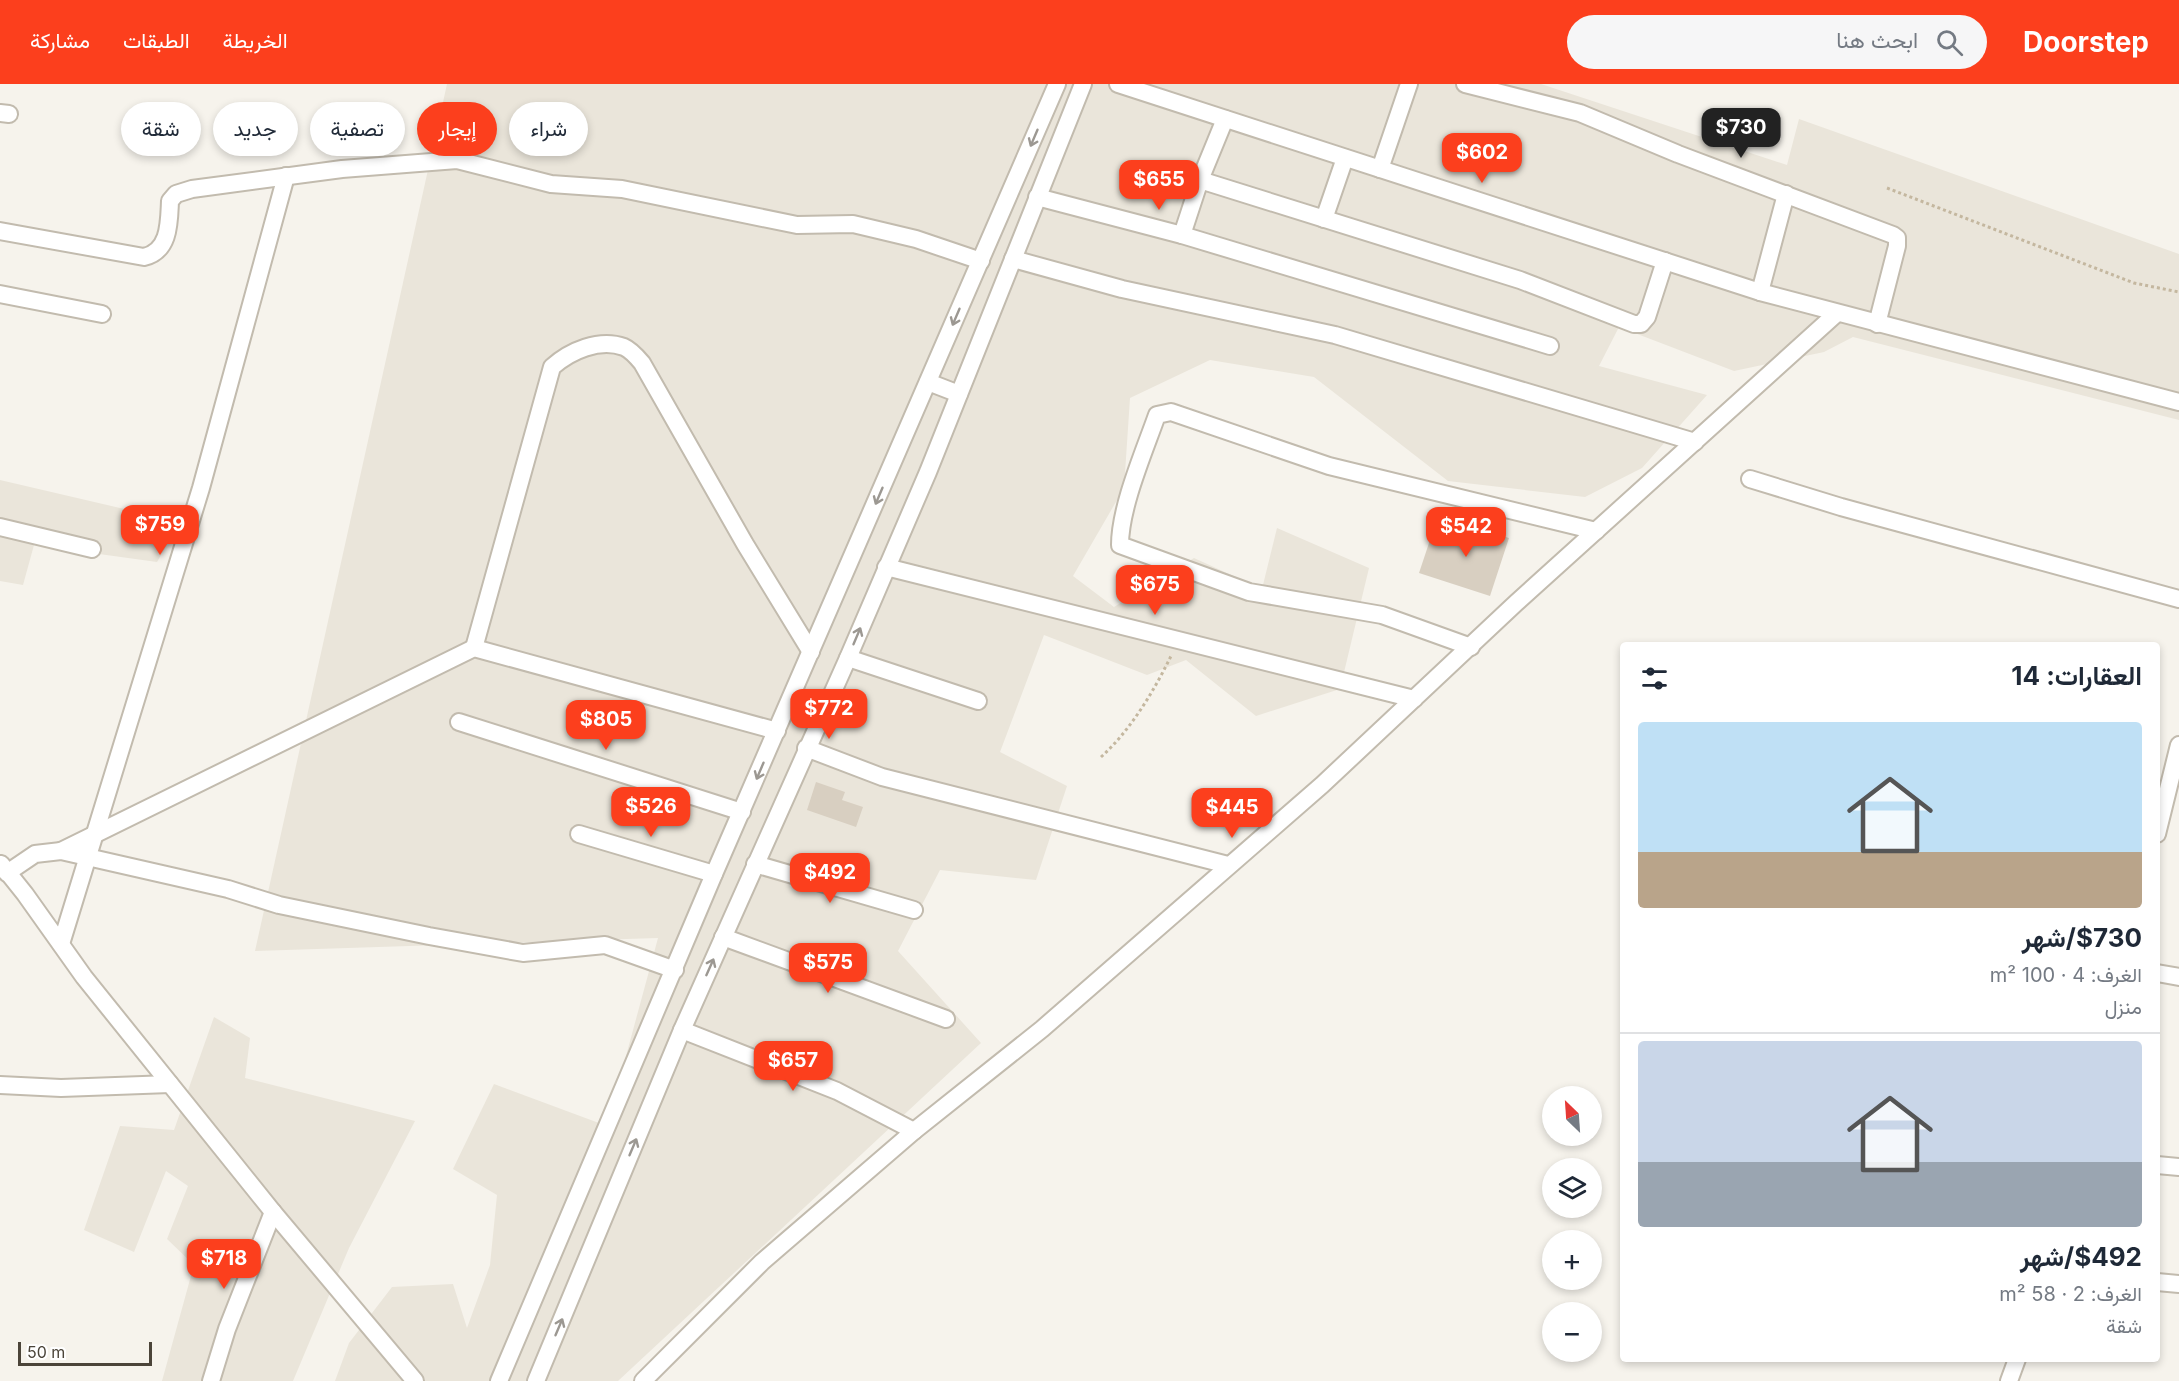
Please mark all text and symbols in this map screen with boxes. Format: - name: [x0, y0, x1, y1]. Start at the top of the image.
- search box: [1567, 15, 1987, 69]
- text: Doorstep: [2023, 25, 2149, 59]
- icon: search: [1933, 26, 1966, 59]
- text: ابحث هنا: [1836, 27, 1918, 53]
- text: مشاركة: [30, 28, 90, 53]
- text: الطبقات: [123, 28, 190, 53]
- text: الخريطة: [223, 28, 288, 53]
- chip: شقة: [121, 102, 201, 156]
- chip: جديد: [213, 102, 298, 156]
- chip: تصفية: [310, 102, 405, 156]
- chip: إيجار: [417, 102, 497, 156]
- chip: شراء: [509, 102, 588, 156]
- pin: $730: [1705, 108, 1777, 159]
- text: $730: [1716, 115, 1766, 139]
- one-way arrow: [1028, 128, 1039, 146]
- pin: $602: [1446, 133, 1518, 184]
- text: $602: [1456, 140, 1508, 164]
- pin: $655: [1123, 160, 1195, 211]
- text: $655: [1133, 167, 1185, 191]
- one-way arrow: [950, 307, 962, 325]
- one-way arrow: [873, 486, 884, 504]
- pin: $759: [124, 505, 196, 556]
- pin: $542: [1430, 507, 1502, 558]
- text: $759: [135, 512, 185, 536]
- text: $542: [1440, 514, 1492, 538]
- pin: $675: [1119, 565, 1191, 616]
- text: $675: [1130, 572, 1180, 596]
- one-way arrow: [853, 627, 864, 645]
- text: العقارات: 14: [2011, 660, 2142, 691]
- icon: filters: [1638, 662, 1671, 695]
- pin: $772: [793, 689, 865, 740]
- text: $772: [804, 696, 854, 720]
- pin: $805: [570, 700, 642, 751]
- text: $805: [580, 707, 632, 731]
- one-way arrow: [754, 761, 765, 780]
- icon: home: [1836, 761, 1944, 869]
- pin: $526: [615, 787, 687, 838]
- pin: $445: [1196, 788, 1268, 839]
- text: $526: [625, 794, 677, 818]
- text: $445: [1206, 795, 1258, 819]
- pin: $492: [794, 853, 866, 904]
- text: $492: [804, 860, 856, 884]
- text: $730/شهر: [2022, 922, 2142, 953]
- pin: $575: [792, 943, 864, 994]
- text: $575: [803, 950, 853, 974]
- one-way arrow: [704, 959, 716, 977]
- text: الغرف: 4 · 100 m²: [1990, 963, 2142, 987]
- text: منزل: [2105, 995, 2142, 1019]
- pin: $657: [757, 1041, 829, 1092]
- text: $657: [768, 1048, 818, 1072]
- icon: home: [1836, 1080, 1944, 1188]
- north arrow: [1542, 1086, 1602, 1146]
- map controls: [1542, 1086, 1602, 1362]
- one-way arrow: [628, 1138, 639, 1157]
- button: layers: [1542, 1158, 1602, 1218]
- button: +: [1542, 1230, 1602, 1290]
- pin: $718: [188, 1239, 260, 1290]
- text: $492/شهر: [2020, 1241, 2142, 1272]
- text: $718: [201, 1246, 247, 1270]
- text: الغرف: 2 · 58 m²: [1999, 1282, 2142, 1306]
- button: −: [1542, 1302, 1602, 1362]
- text: شقة: [2106, 1314, 2142, 1338]
- one-way arrow: [554, 1318, 565, 1337]
- scale bar: [18, 1339, 152, 1366]
- text: 50 m: [27, 1342, 65, 1362]

